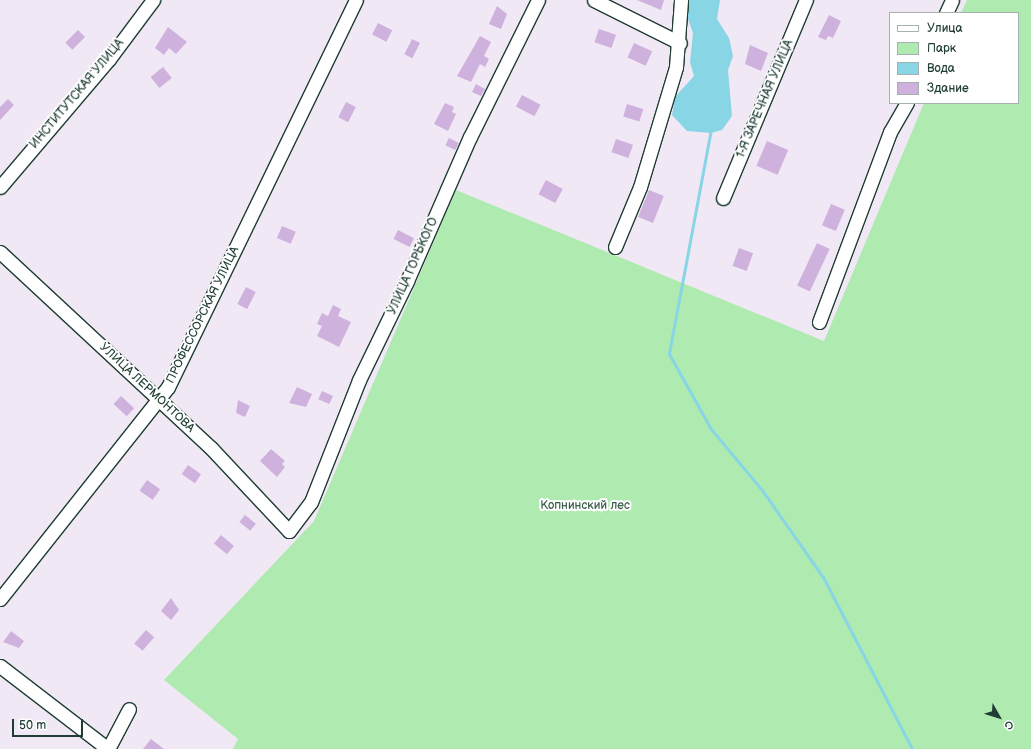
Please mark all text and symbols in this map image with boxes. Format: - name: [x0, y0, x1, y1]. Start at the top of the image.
- legend: [889, 12, 1019, 104]
- text: Улица: [927, 21, 963, 36]
- street label: ИНСТИТУТСКАЯ УЛИЦА: [27, 36, 127, 152]
- street label: 1-Я ЗАРЕЧНАЯ УЛИЦА: [734, 38, 796, 160]
- text: Парк: [927, 41, 956, 56]
- text: Вода: [927, 61, 955, 76]
- text: Здание: [927, 81, 969, 96]
- street label: УЛИЦА ГОРЬКОГО: [385, 215, 441, 317]
- street label: ПРОФЕССОРСКАЯ УЛИЦА: [164, 244, 242, 386]
- street label: УЛИЦА ЛЕРМОНТОВА: [97, 340, 197, 436]
- park label: Копнинский лес: [540, 499, 630, 513]
- north arrow: [979, 697, 1019, 737]
- scale bar: [14, 711, 85, 737]
- text: 50 m: [19, 718, 46, 733]
- text: С: [1001, 718, 1016, 732]

